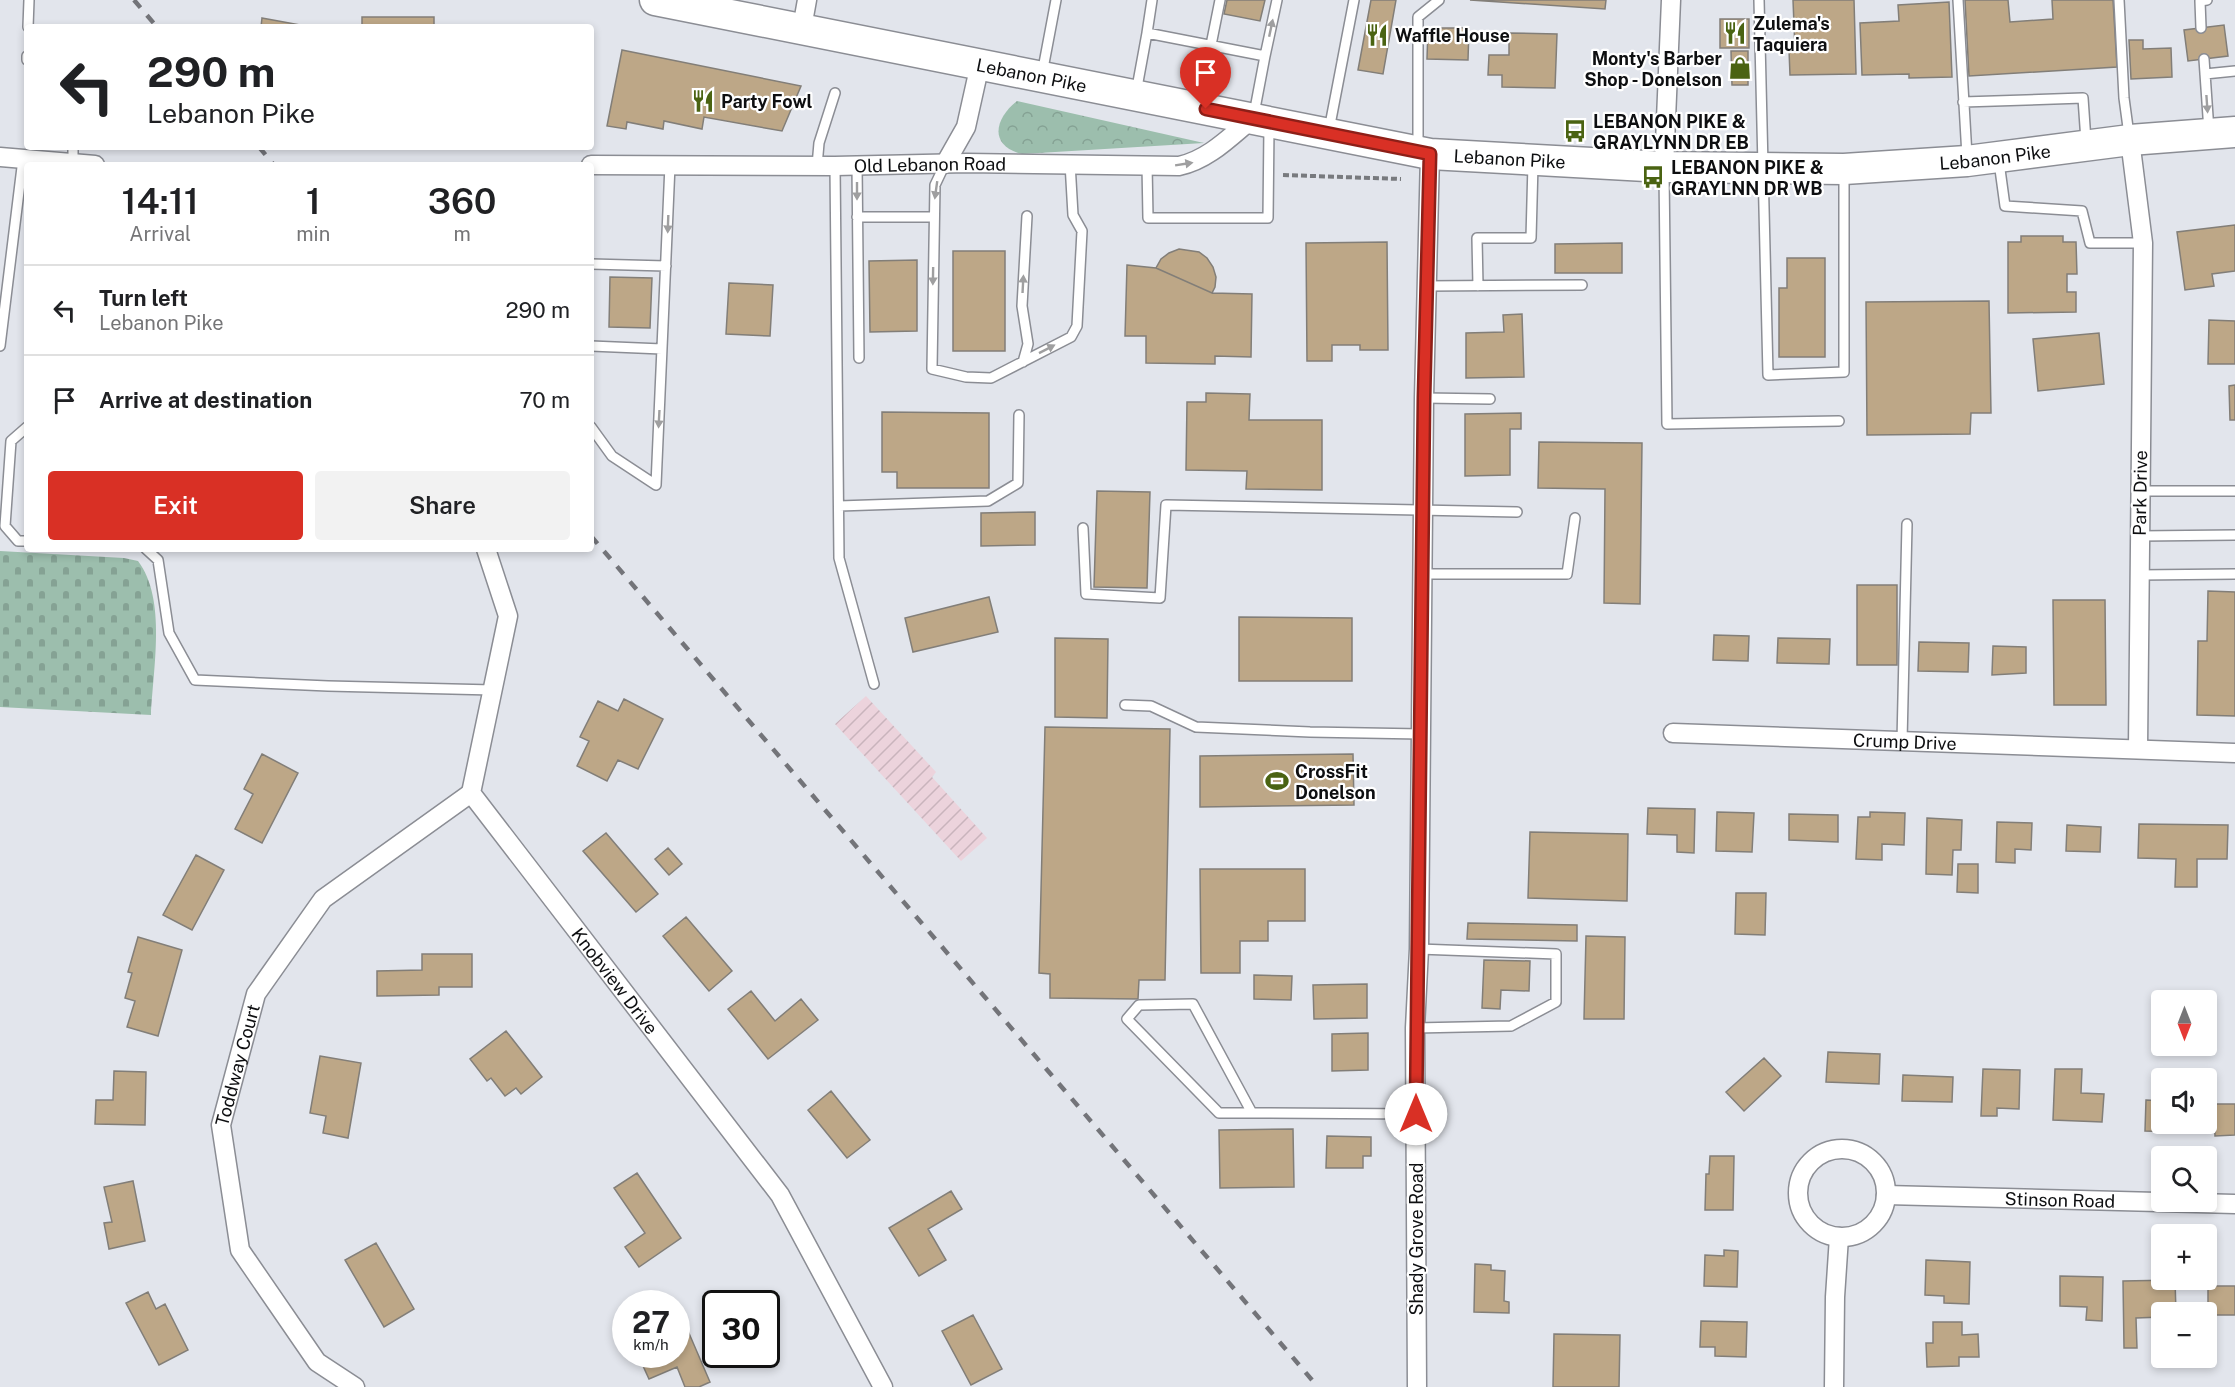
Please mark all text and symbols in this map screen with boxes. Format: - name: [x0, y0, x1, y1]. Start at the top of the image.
- place label: Zulema's Taquiera: [1753, 13, 1830, 55]
- one-way arrow: [1267, 18, 1276, 37]
- restaurant icon: Zulema's Taquiera: [1722, 20, 1748, 46]
- restaurant icon: Waffle House: [1364, 22, 1390, 48]
- place label: Waffle House: [1395, 25, 1510, 46]
- text: 290 m: [147, 47, 275, 96]
- pin: [1180, 47, 1231, 109]
- icon: left: [48, 48, 126, 126]
- place label: Monty's Barber Shop - Donelson: [1584, 48, 1723, 90]
- street label: Lebanon Pike: [975, 54, 1089, 96]
- shop icon: Monty's Barber Shop - Donelson: [1727, 55, 1753, 81]
- icon: arrive: [1189, 56, 1222, 89]
- restaurant icon: Party Fowl: [690, 88, 716, 114]
- place label: Party Fowl: [721, 91, 813, 112]
- one-way arrow: [2202, 94, 2211, 113]
- text: Lebanon Pike: [147, 97, 315, 129]
- place label: LEBANON PIKE & GRAYLYNN DR EB: [1593, 111, 1749, 153]
- bus stop icon: LEBANON PIKE & GRAYLYNN DR EB: [1562, 118, 1588, 144]
- street label: Lebanon Pike: [1939, 140, 2052, 173]
- street label: Lebanon Pike: [1453, 145, 1566, 172]
- street label: Old Lebanon Road: [854, 152, 1006, 176]
- place label: LEBANON PIKE & GRAYLNN DR WB: [1671, 157, 1824, 199]
- one-way arrow: [1175, 159, 1194, 168]
- bus stop icon: LEBANON PIKE & GRAYLNN DR WB: [1640, 164, 1666, 190]
- text: 14:11: [121, 180, 199, 222]
- text: 1: [306, 180, 321, 222]
- text: 360: [428, 180, 497, 222]
- one-way arrow: [931, 180, 940, 199]
- one-way arrow: [852, 182, 862, 201]
- one-way arrow: [663, 214, 672, 233]
- text: Arrival: [129, 222, 191, 246]
- text: min: [296, 222, 330, 246]
- text: m: [453, 222, 471, 246]
- one-way arrow: [928, 266, 938, 285]
- one-way arrow: [1018, 274, 1027, 293]
- text: Turn left: [99, 285, 188, 311]
- icon: left: [48, 294, 81, 327]
- text: 290 m: [505, 297, 570, 323]
- text: Lebanon Pike: [99, 311, 224, 335]
- one-way arrow: [1038, 345, 1056, 355]
- icon: arrive: [48, 384, 81, 417]
- text: Arrive at destination: [99, 387, 312, 413]
- text: 70 m: [519, 387, 570, 413]
- one-way arrow: [654, 409, 663, 428]
- street label: Park Drive: [2129, 450, 2151, 536]
- button: Exit: [48, 471, 303, 540]
- button: Share: [315, 471, 570, 540]
- street label: Crump Drive: [1853, 729, 1957, 754]
- place label: CrossFit Donelson: [1295, 761, 1376, 803]
- sports icon: CrossFit Donelson: [1264, 768, 1290, 794]
- street label: Knobview Drive: [568, 923, 663, 1038]
- north arrow: [2151, 990, 2217, 1056]
- map controls: [2151, 990, 2217, 1368]
- street label: Toddway Court: [211, 1002, 263, 1128]
- button: sound: [2151, 1068, 2217, 1134]
- position arrow: [1384, 1082, 1448, 1146]
- button: search: [2151, 1146, 2217, 1212]
- street label: Shady Grove Road: [1406, 1162, 1427, 1316]
- street label: Stinson Road: [2005, 1188, 2115, 1211]
- button: +: [2151, 1224, 2217, 1290]
- speed limit sign: 30: [702, 1290, 780, 1368]
- button: −: [2151, 1302, 2217, 1368]
- text: 27: [632, 1304, 670, 1340]
- text: km/h: [633, 1336, 669, 1353]

